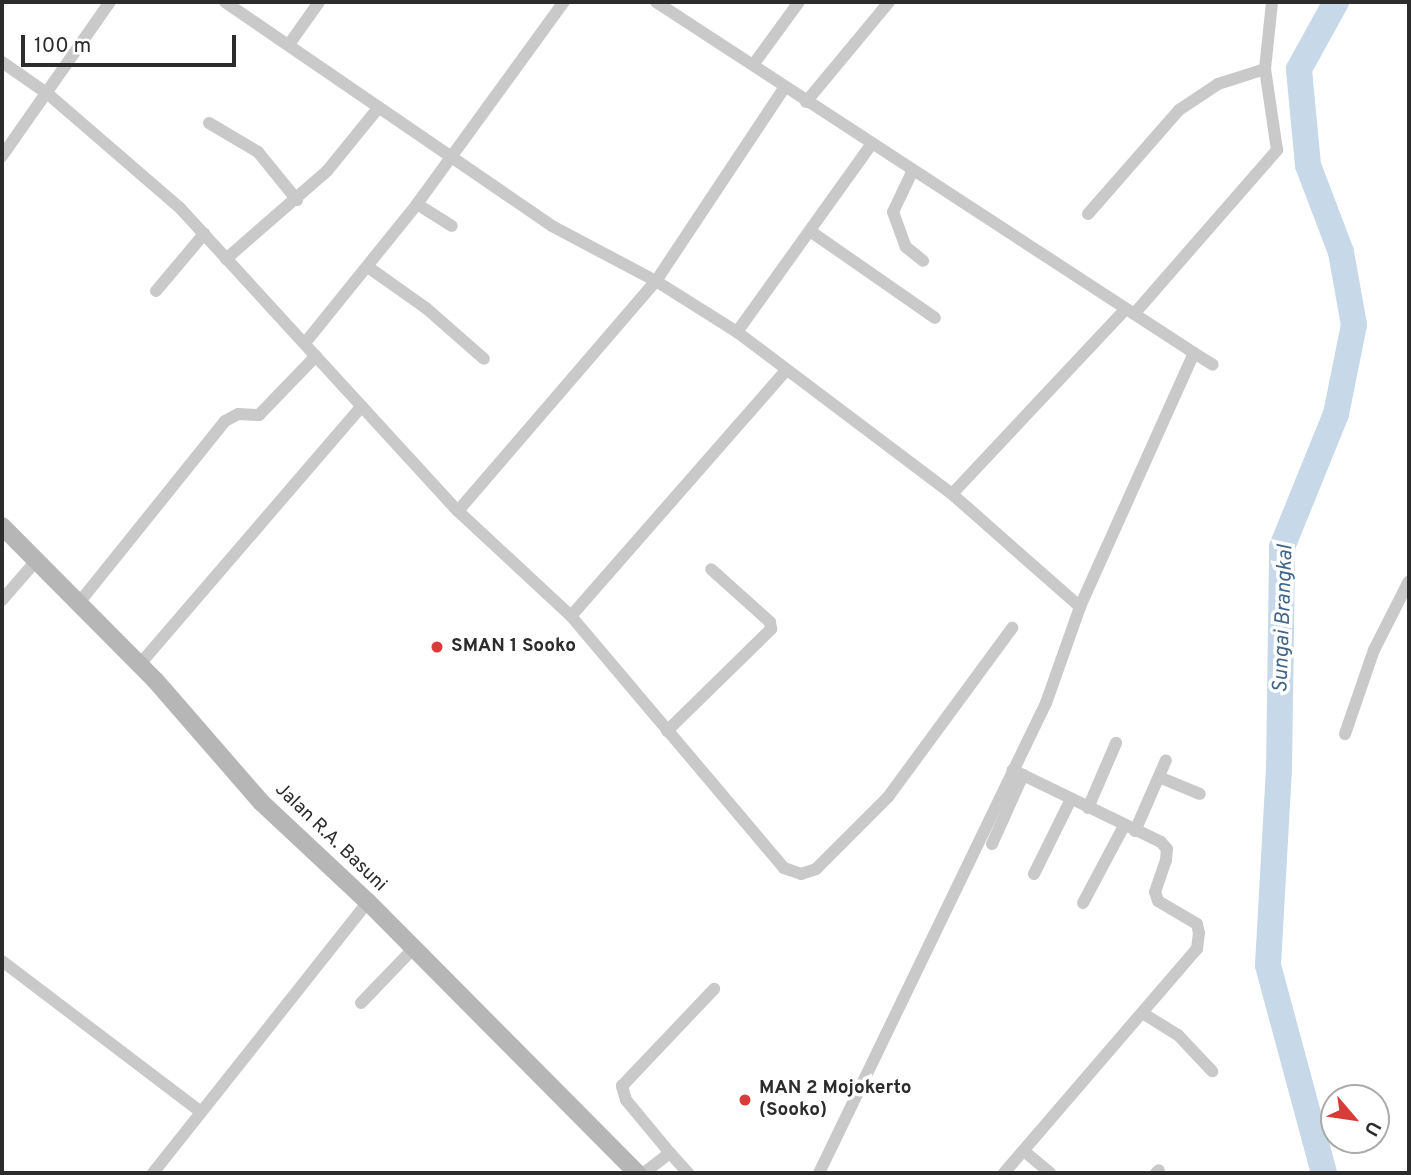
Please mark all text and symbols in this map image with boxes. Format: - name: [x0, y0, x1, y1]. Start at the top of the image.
- scale bar: [24, 21, 240, 65]
- text: 100 m: [34, 33, 91, 60]
- water label: Sungai Brangkal: [1269, 545, 1299, 693]
- place label: SMAN 1 Sooko: [451, 636, 576, 658]
- marker: SMAN 1 Sooko: [429, 639, 445, 655]
- street label: Jalan R.A. Basuni: [269, 779, 391, 897]
- place label: MAN 2 Mojokerto (Sooko): [759, 1078, 912, 1122]
- north arrow: [1320, 1084, 1390, 1154]
- marker: MAN 2 Mojokerto (Sooko): [737, 1092, 753, 1108]
- text: U: [1358, 1116, 1385, 1140]

